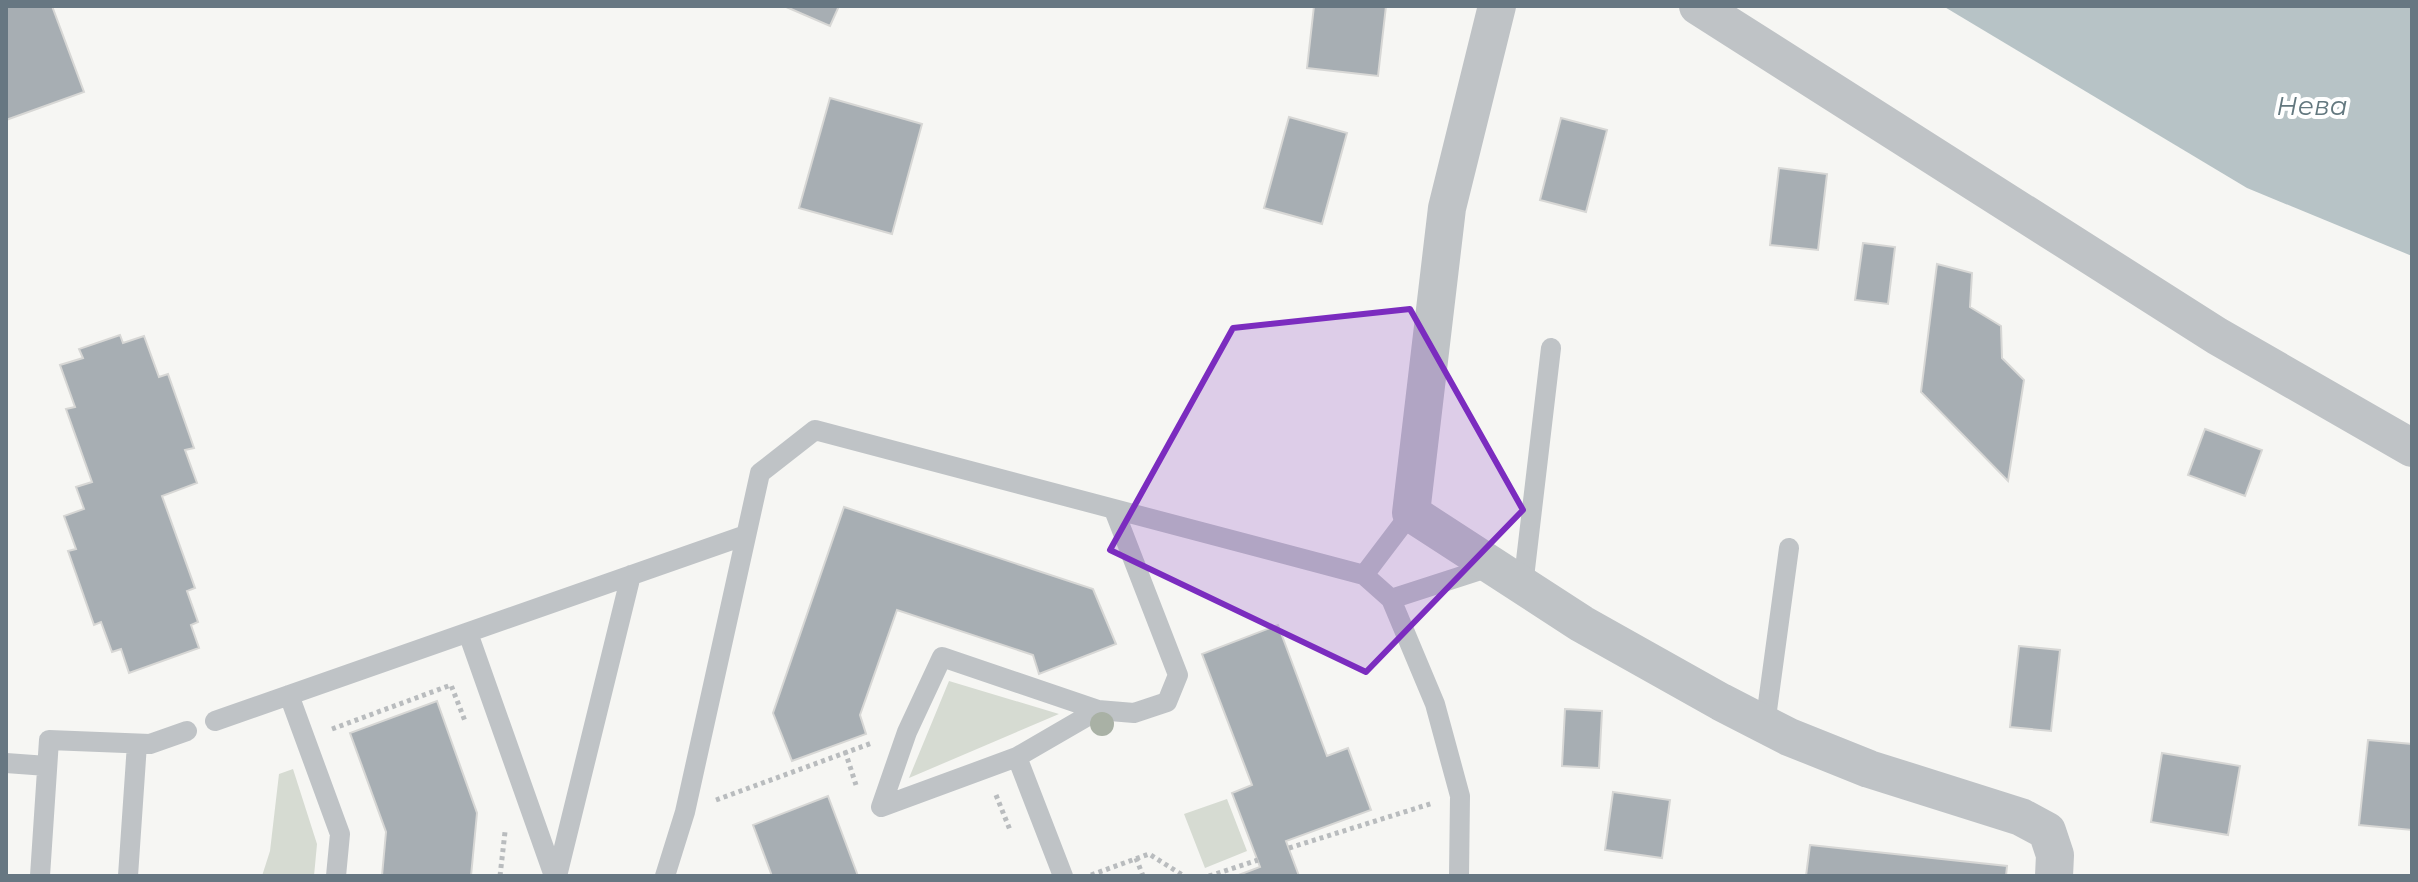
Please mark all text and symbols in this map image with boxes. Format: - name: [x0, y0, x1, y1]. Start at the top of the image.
- water label: Нева: [2276, 90, 2348, 122]

